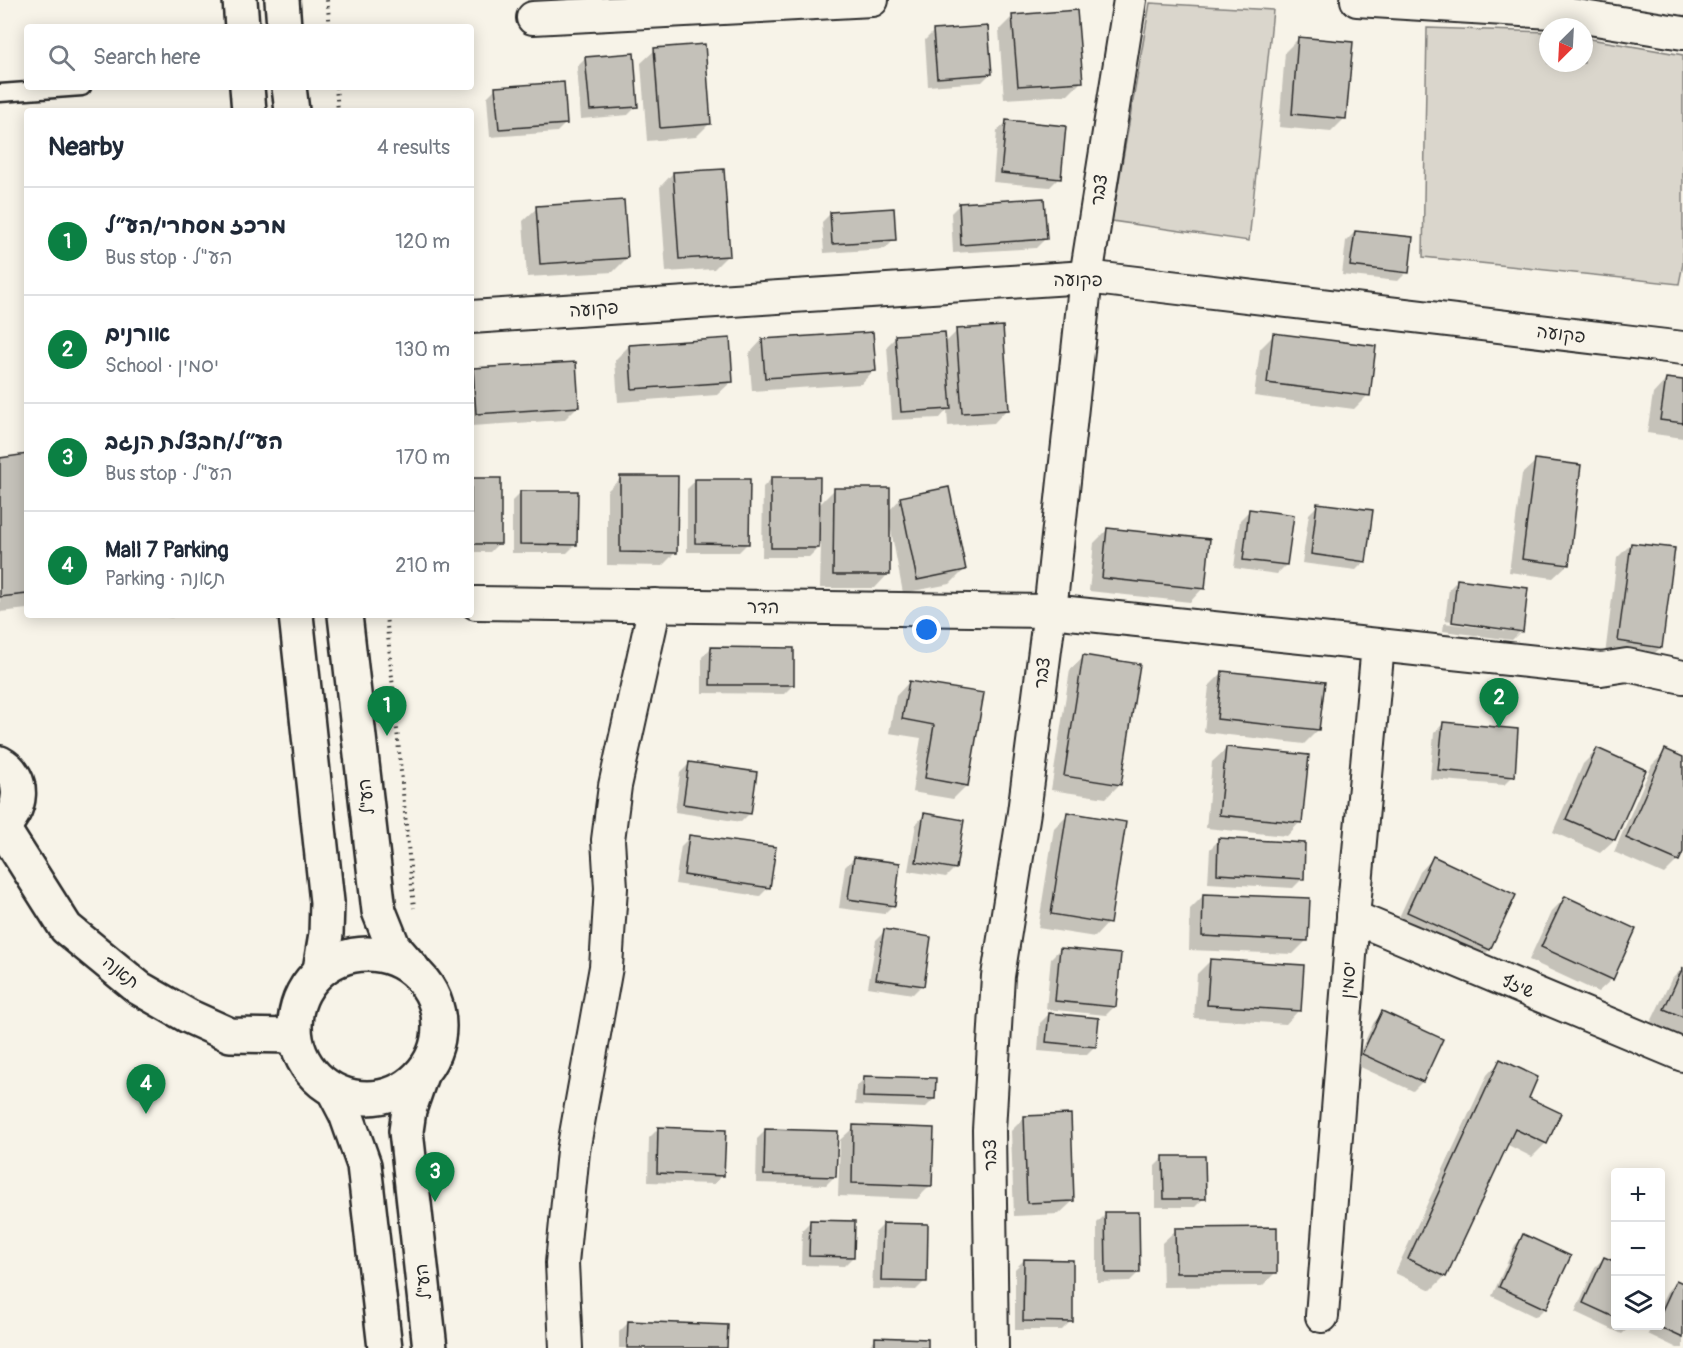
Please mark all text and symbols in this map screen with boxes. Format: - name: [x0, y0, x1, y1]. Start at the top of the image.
- north arrow: [1539, 18, 1593, 72]
- search box: [24, 24, 474, 90]
- icon: search: [45, 41, 78, 74]
- text: Search here: [93, 43, 200, 71]
- text: Nearby: [48, 131, 124, 163]
- text: 4 results: [377, 135, 450, 160]
- street label: צבר: [1086, 173, 1113, 207]
- text: מרכז מסחרי/הע״ל: [105, 212, 286, 240]
- text: 1: [64, 229, 71, 254]
- text: 120 m: [395, 229, 450, 254]
- text: Bus stop · הע"ל: [105, 245, 233, 270]
- street label: פקועה: [1053, 269, 1103, 292]
- street label: פקועה: [569, 296, 619, 323]
- text: אורנים: [105, 320, 171, 348]
- street label: פקועה: [1535, 320, 1587, 349]
- text: 2: [62, 337, 73, 362]
- text: 130 m: [395, 337, 450, 362]
- text: School · יסמין: [105, 353, 219, 378]
- text: הע״ל/חבצלת הנגב: [105, 428, 283, 456]
- text: 3: [62, 445, 73, 470]
- text: 170 m: [396, 445, 450, 470]
- text: Bus stop · הע"ל: [105, 461, 233, 486]
- text: Mall 7 Parking: [105, 536, 228, 564]
- text: 4: [62, 553, 73, 578]
- text: 210 m: [395, 553, 450, 578]
- text: Parking · תאנה: [105, 566, 226, 591]
- street label: הדר: [747, 596, 779, 619]
- your location: [912, 615, 941, 644]
- street label: צבר: [1029, 656, 1056, 690]
- pin: 2: [1480, 678, 1518, 728]
- pin: 1: [368, 686, 406, 736]
- street label: הע"ל: [353, 778, 380, 816]
- street label: תאנה: [98, 951, 144, 994]
- street label: יסמין: [1336, 961, 1361, 999]
- street label: שיזף: [1498, 969, 1538, 1004]
- pin: 4: [126, 1064, 166, 1114]
- street label: צבר: [979, 1139, 1002, 1171]
- pin: 3: [416, 1152, 454, 1202]
- map controls: [1611, 1168, 1665, 1330]
- button: +: [1611, 1168, 1665, 1222]
- button: −: [1611, 1222, 1665, 1276]
- street label: הע"ל: [410, 1263, 437, 1301]
- button: layers: [1611, 1276, 1665, 1330]

